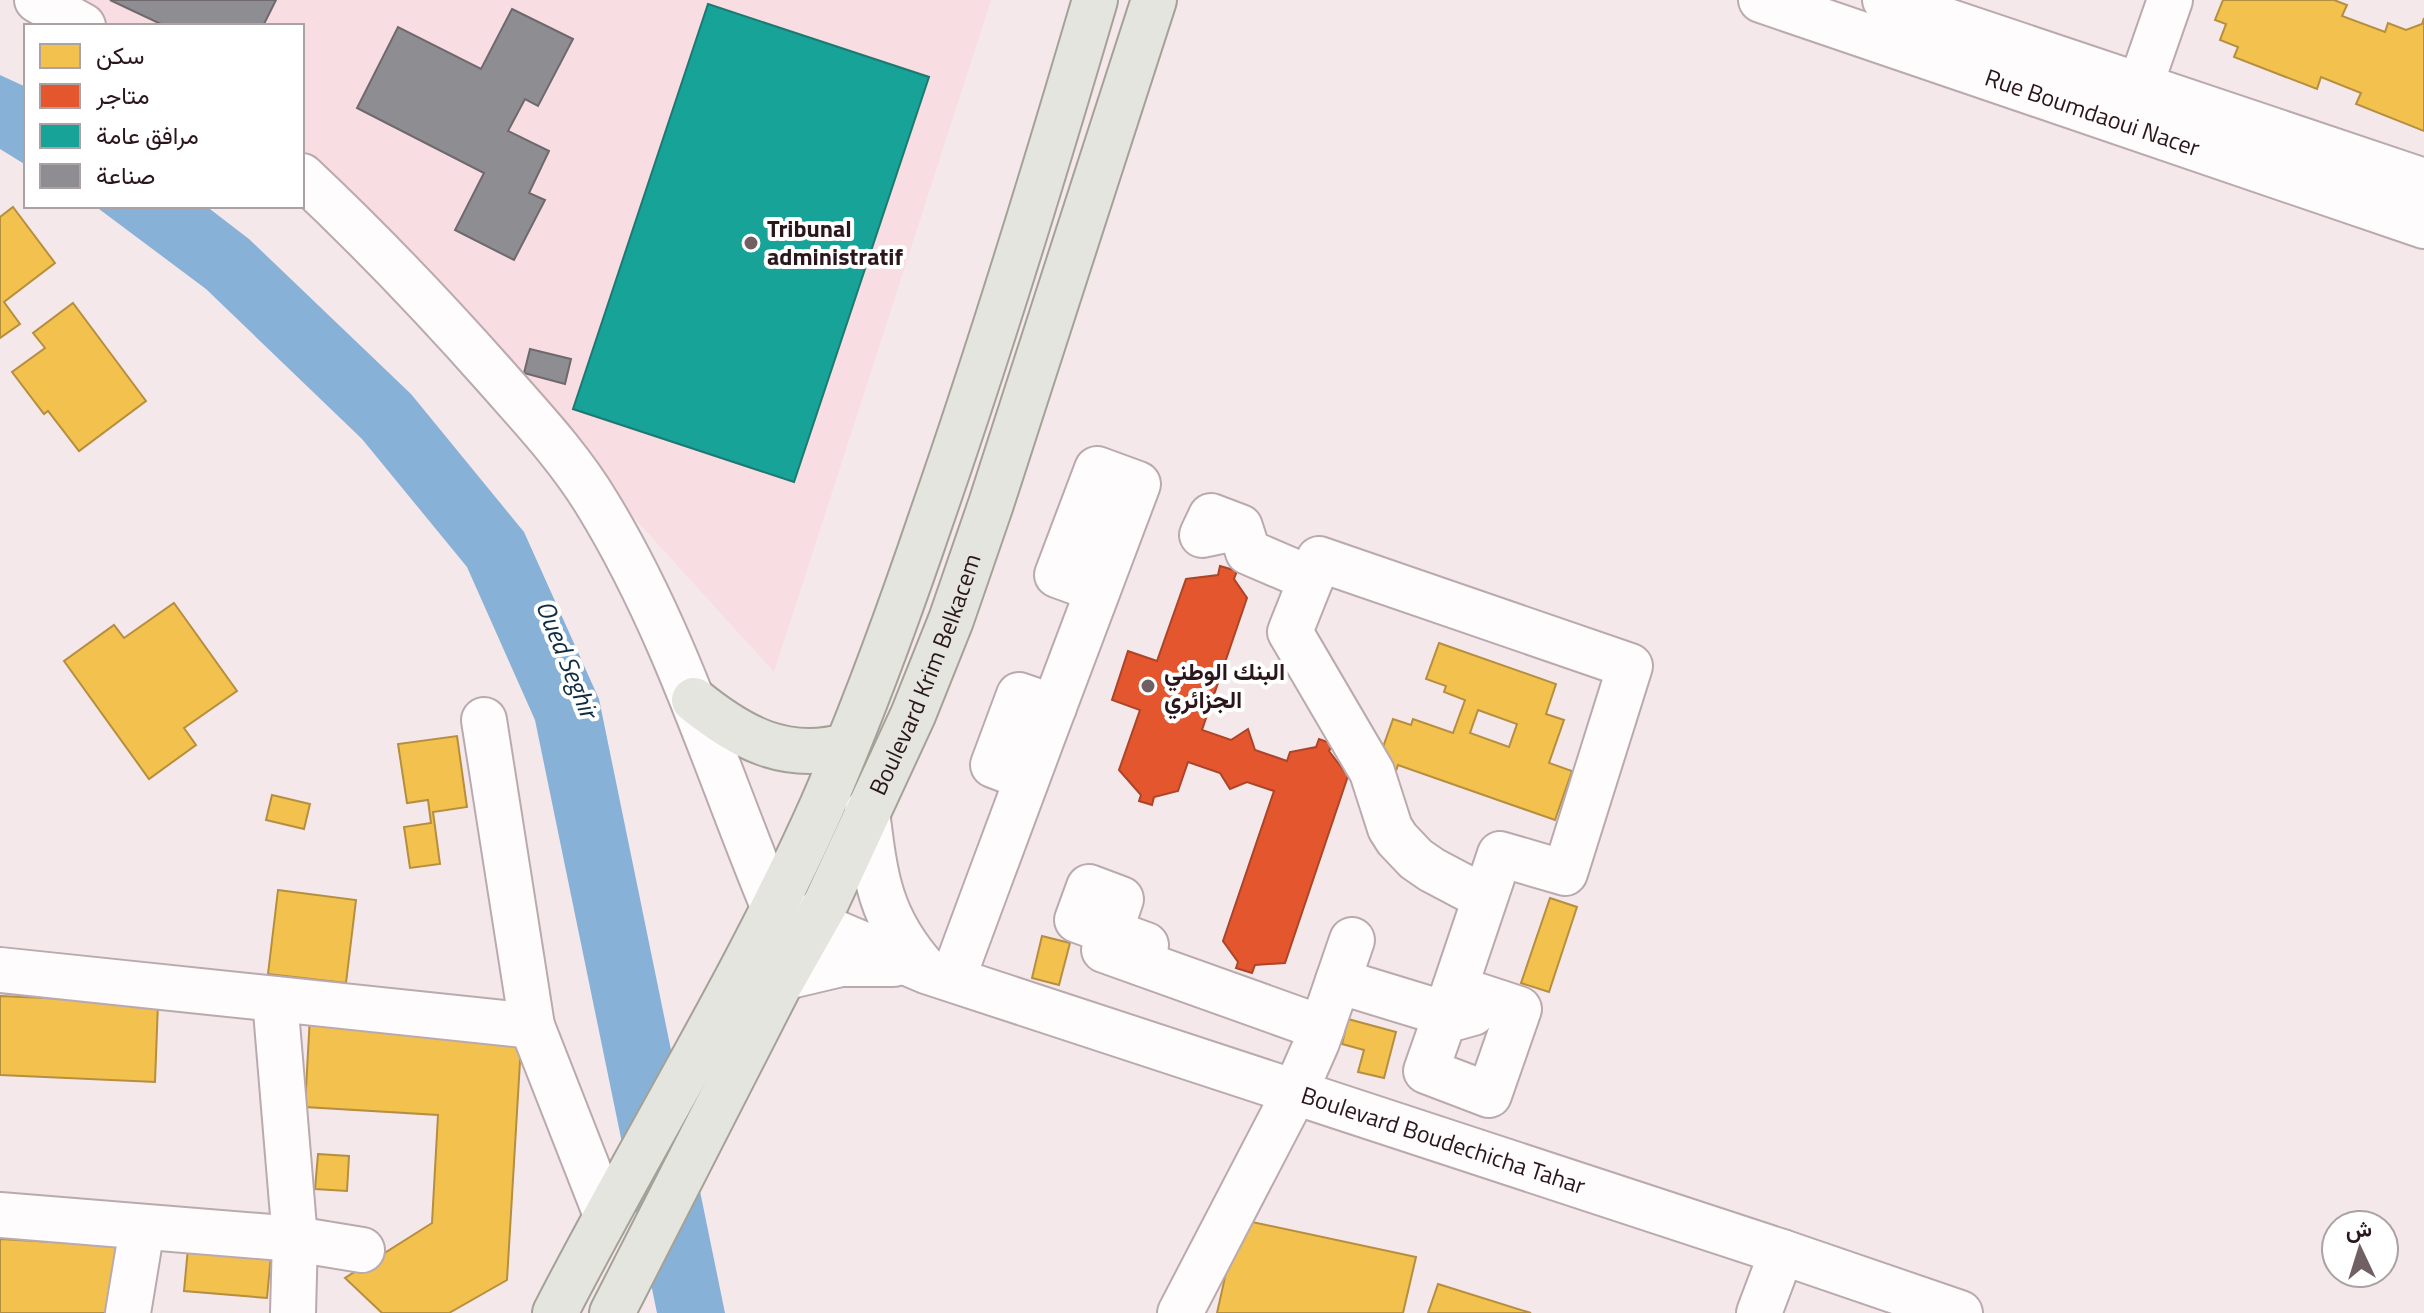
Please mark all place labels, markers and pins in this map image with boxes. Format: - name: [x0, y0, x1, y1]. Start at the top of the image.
- place label: Tribunal administratif: [767, 210, 903, 274]
- marker: Tribunal administratif: [742, 234, 760, 252]
- place label: البنك الوطني الجزائري: [1164, 653, 1285, 720]
- marker: البنك الوطني الجزائري: [1139, 677, 1157, 695]

